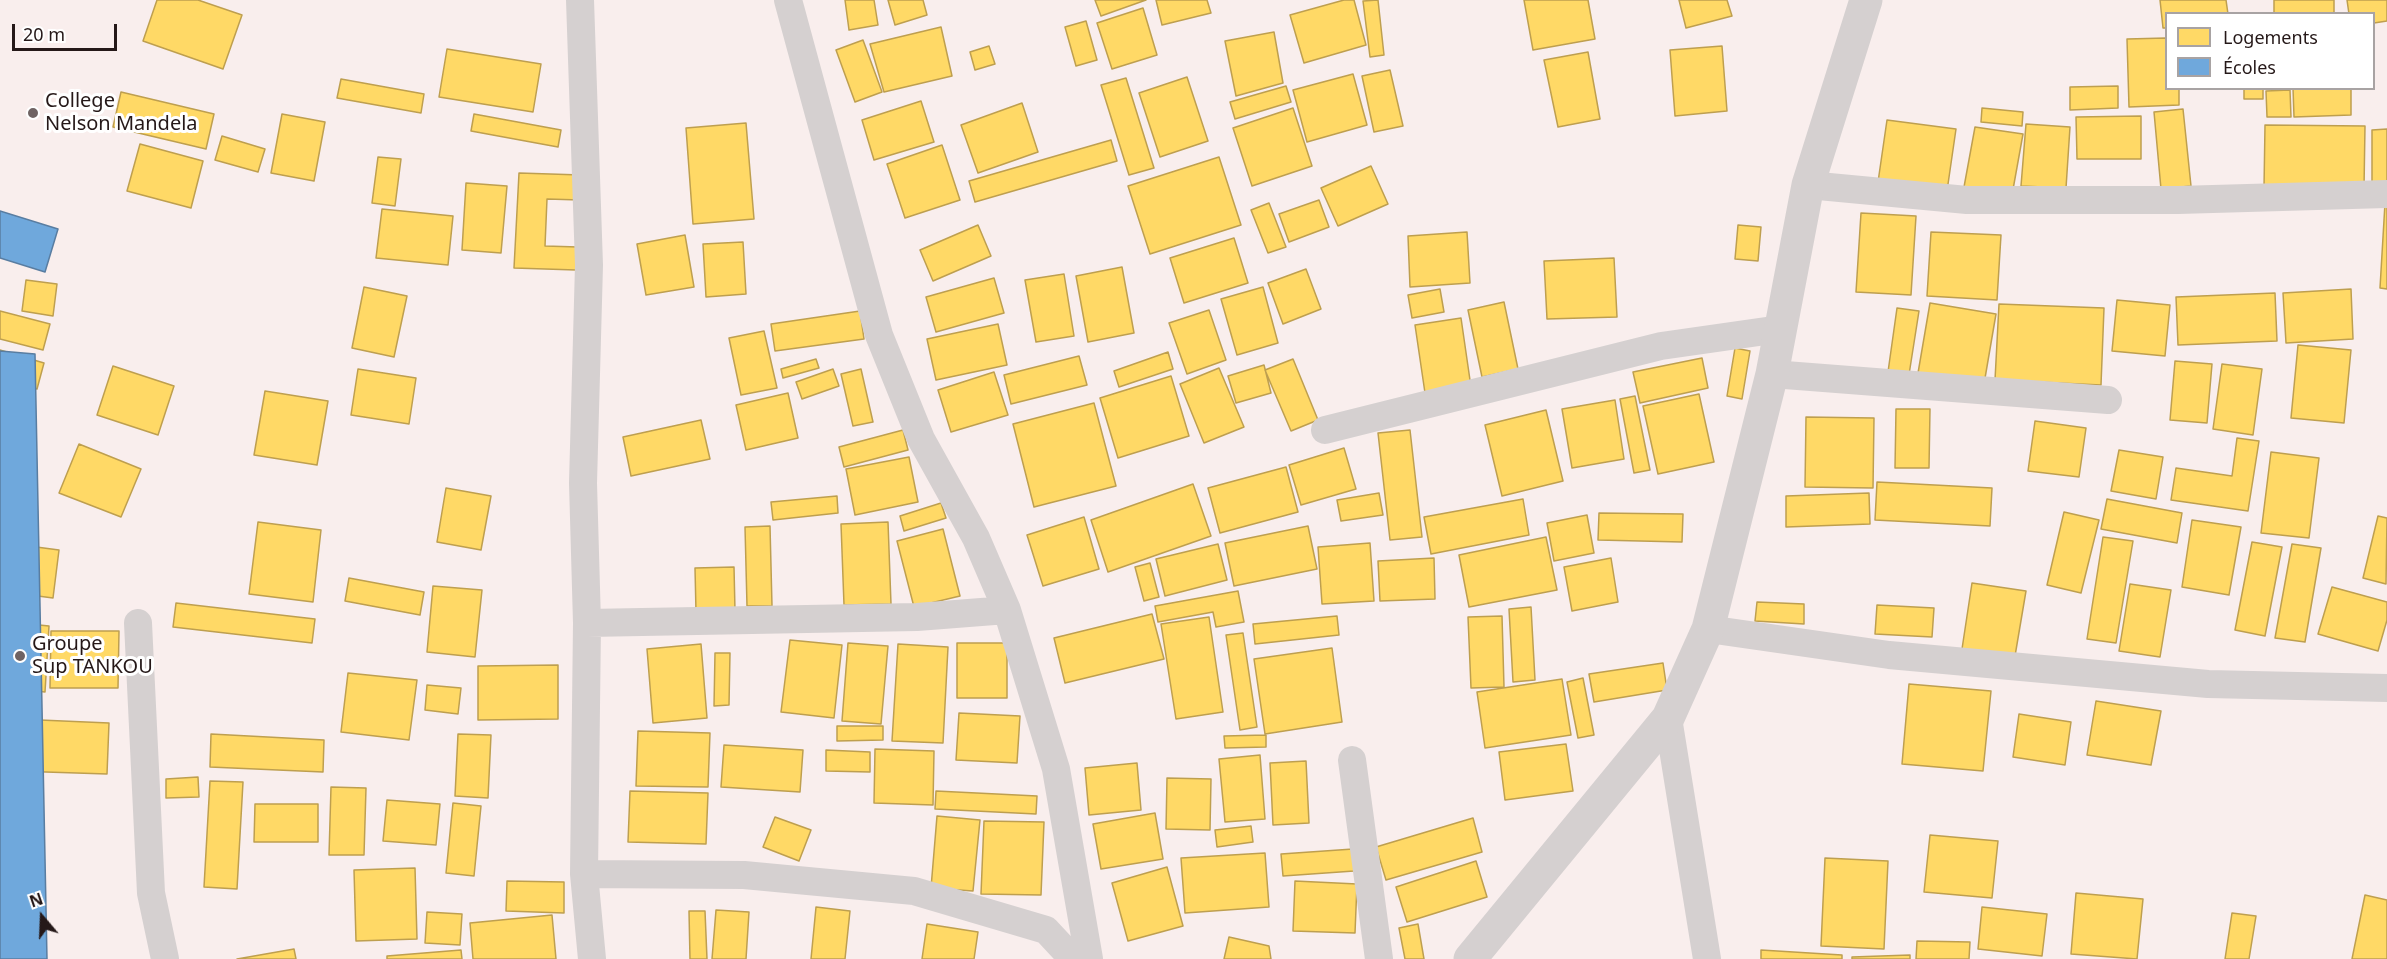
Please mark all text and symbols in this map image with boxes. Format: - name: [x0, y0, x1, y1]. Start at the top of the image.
- scale bar: [15, 12, 120, 50]
- legend: [2165, 12, 2375, 90]
- text: 20 m: [23, 22, 65, 46]
- text: Logements: [2223, 25, 2318, 49]
- text: Écoles: [2223, 55, 2276, 79]
- place label: College Nelson Mandela: [45, 89, 198, 136]
- marker: College Nelson Mandela: [26, 106, 40, 120]
- place label: Groupe Sup TANKOU: [32, 632, 153, 679]
- marker: Groupe Sup TANKOU: [13, 649, 27, 663]
- north arrow: [12, 887, 72, 947]
- text: N: [26, 887, 46, 913]

